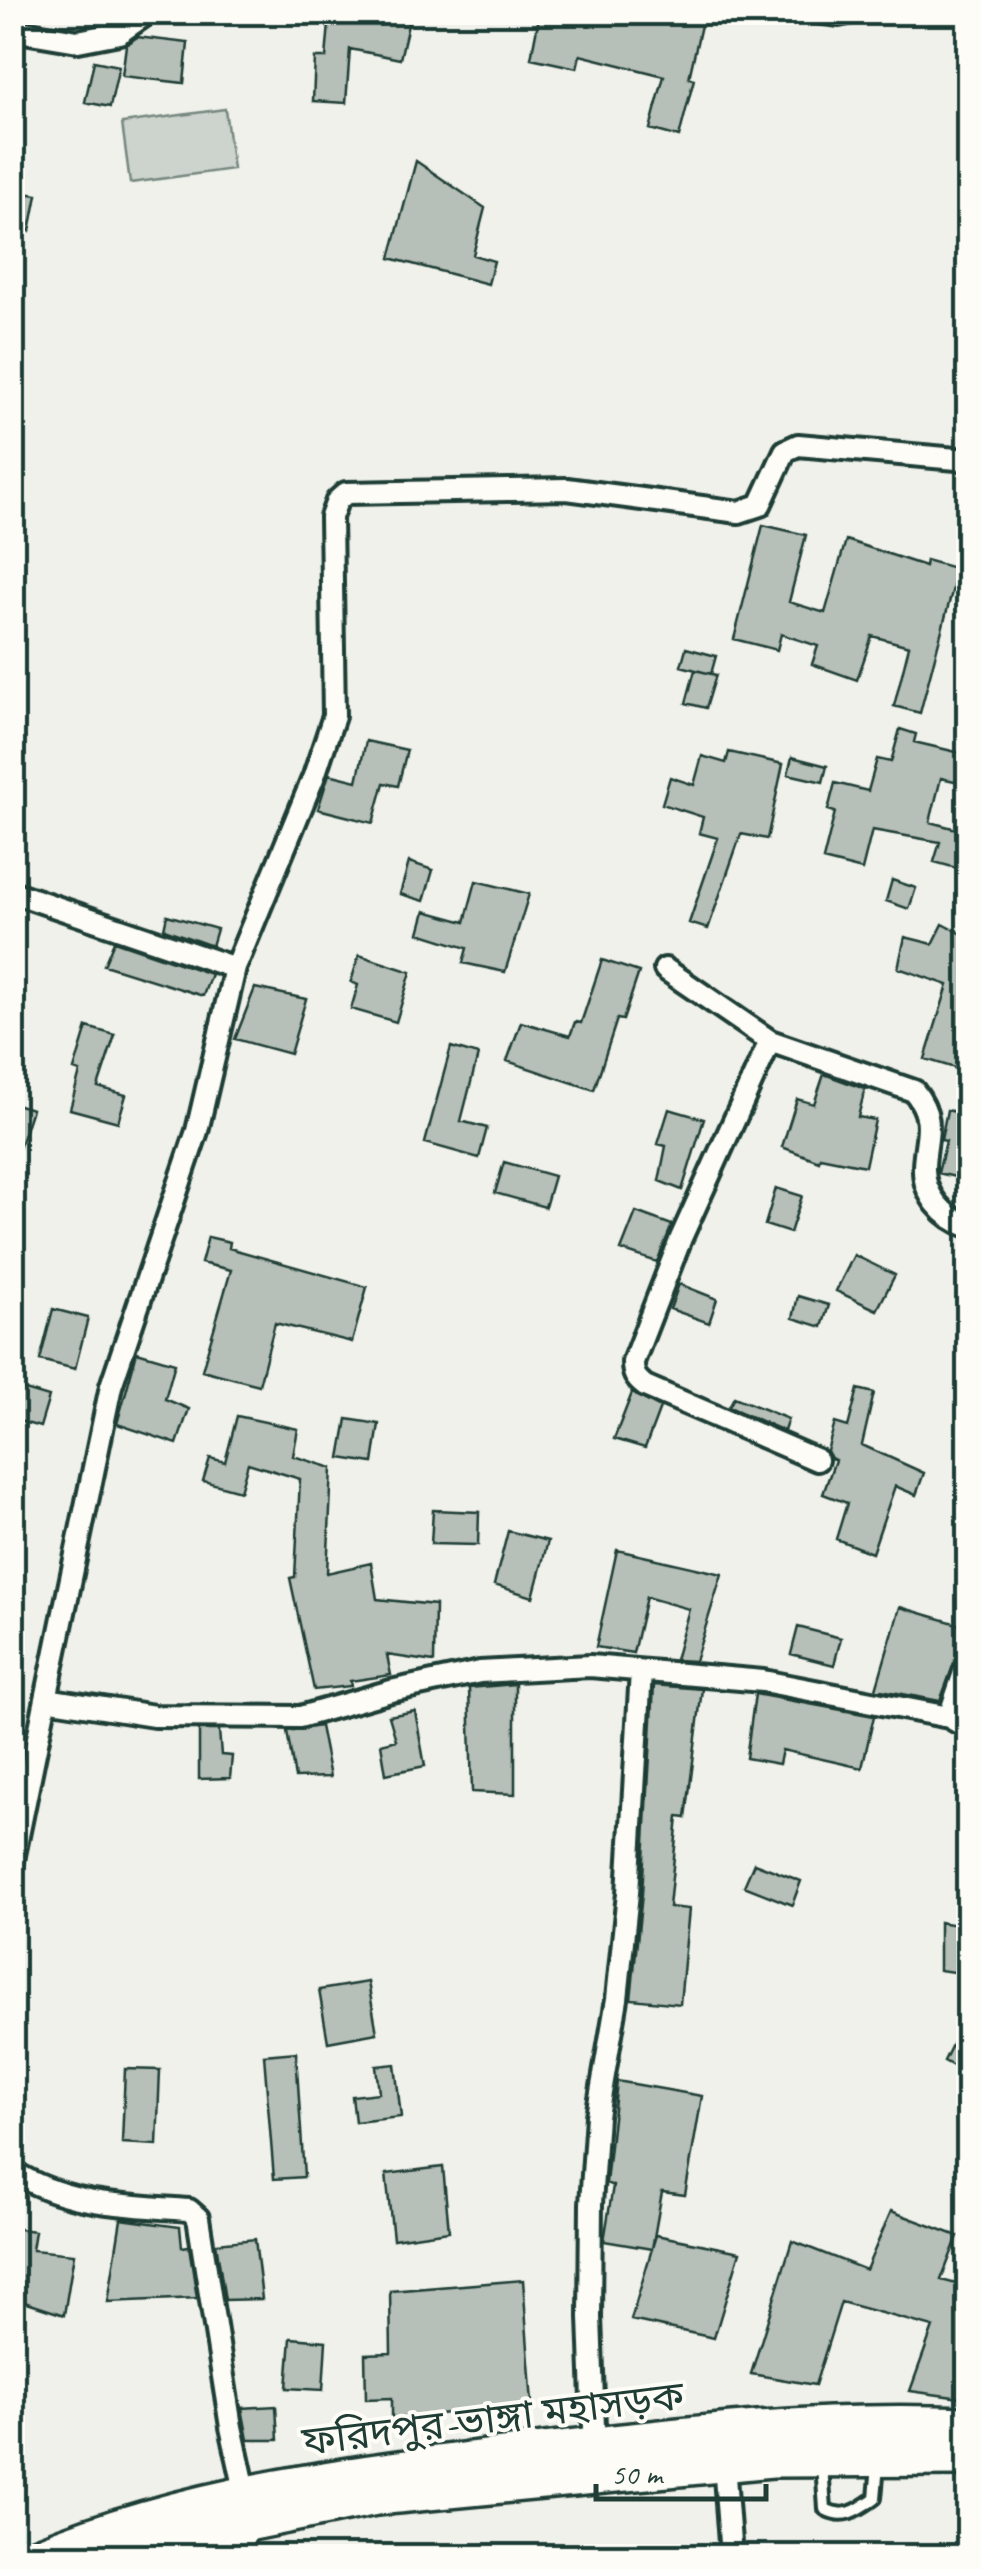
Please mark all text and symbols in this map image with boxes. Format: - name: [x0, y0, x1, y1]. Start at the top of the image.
- street label: ফরিদপুর-ভাঙ্গা মহাসড়ক: [298, 2371, 688, 2467]
- scale bar: [596, 2439, 766, 2501]
- text: 50 m: [611, 2455, 664, 2493]

